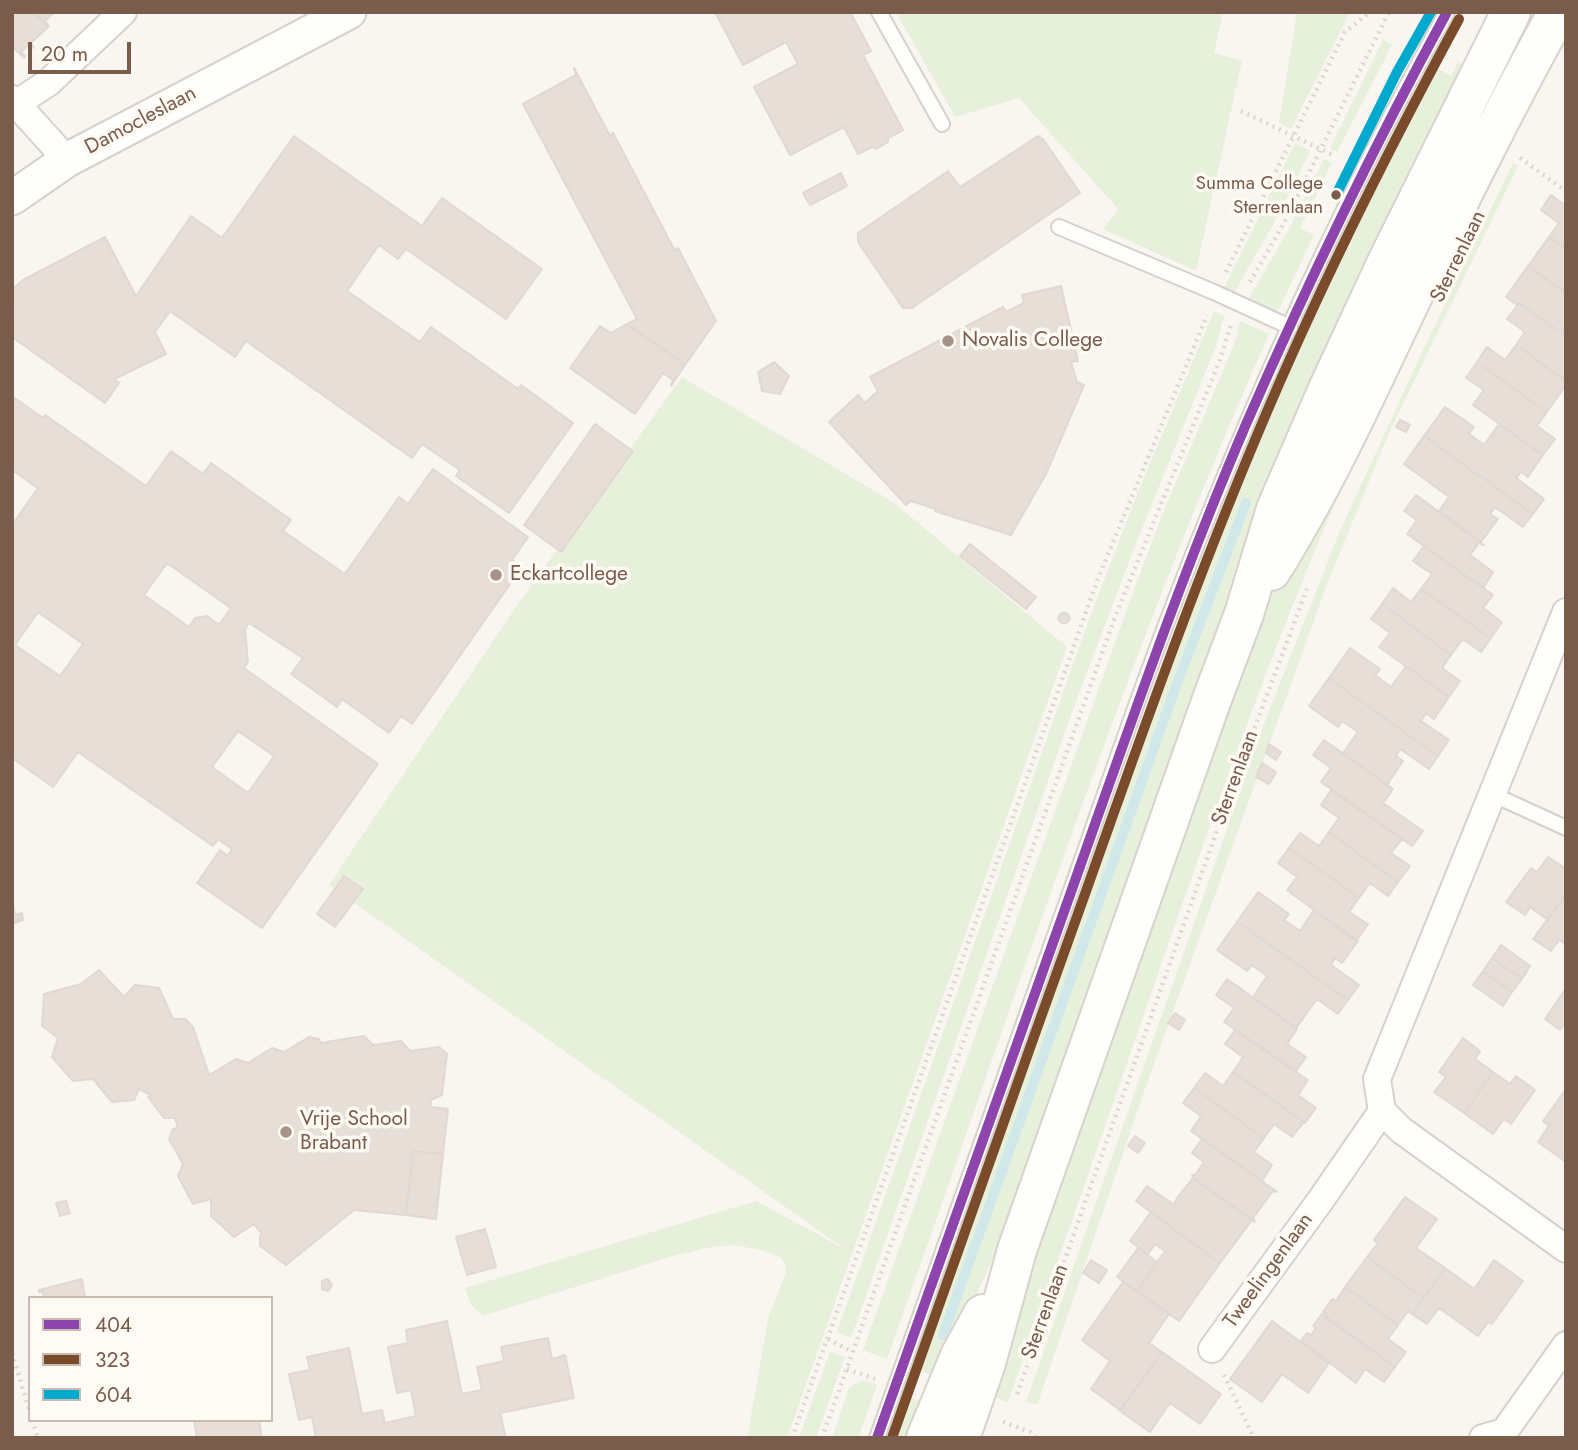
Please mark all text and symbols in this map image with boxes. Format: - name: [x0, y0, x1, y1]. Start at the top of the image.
- scale bar: [32, 28, 135, 72]
- text: 20 m: [41, 39, 88, 69]
- street label: Damocleslaan: [81, 81, 201, 161]
- place label: Summa College Sterrenlaan: [1196, 173, 1323, 217]
- marker: Summa College Sterrenlaan: [1329, 188, 1343, 202]
- street label: Sterrenlaan: [1426, 207, 1492, 307]
- place label: Novalis College: [962, 328, 1103, 354]
- marker: Novalis College: [940, 333, 956, 349]
- place label: Eckartcollege: [510, 562, 628, 588]
- marker: Eckartcollege: [488, 567, 504, 583]
- street label: Sterrenlaan: [1207, 727, 1265, 829]
- place label: Vrije School Brabant: [300, 1107, 408, 1157]
- marker: Vrije School Brabant: [278, 1124, 294, 1140]
- street label: Tweelingenlaan: [1219, 1209, 1319, 1333]
- street label: Sterrenlaan: [1017, 1261, 1075, 1363]
- legend: [28, 1296, 273, 1422]
- text: 404: [95, 1310, 132, 1340]
- text: 323: [95, 1345, 130, 1375]
- text: 604: [95, 1380, 132, 1410]

